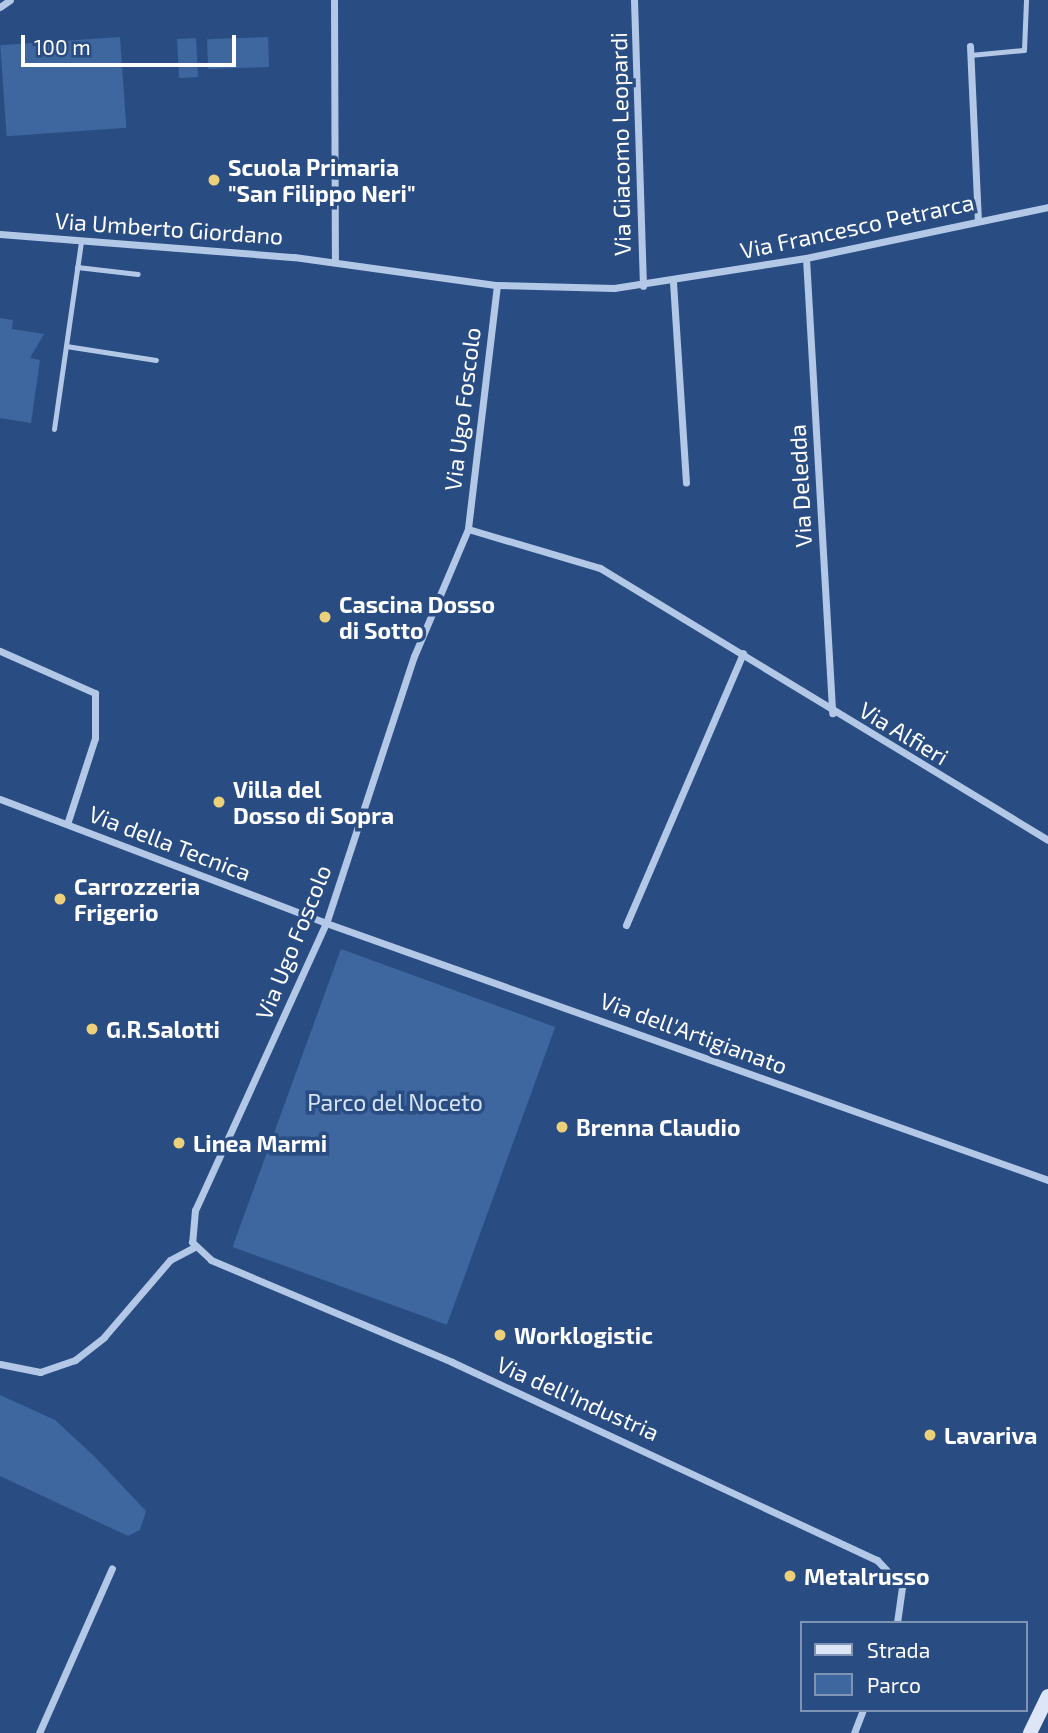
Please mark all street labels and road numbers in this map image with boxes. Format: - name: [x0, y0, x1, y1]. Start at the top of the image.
- street label: Via Giacomo Leopardi: [604, 32, 636, 256]
- street label: Via Francesco Petrarca: [738, 188, 976, 264]
- street label: Via Umberto Giordano: [54, 206, 284, 250]
- street label: Via Ugo Foscolo: [438, 326, 486, 492]
- street label: Via Deledda: [783, 424, 817, 548]
- street label: Via Alfieri: [854, 695, 954, 771]
- street label: Via della Tecnica: [85, 799, 255, 887]
- street label: Via Ugo Foscolo: [249, 861, 337, 1023]
- street label: Via dell'Artigianato: [597, 986, 791, 1080]
- street label: Via dell'Industria: [493, 1350, 663, 1446]

